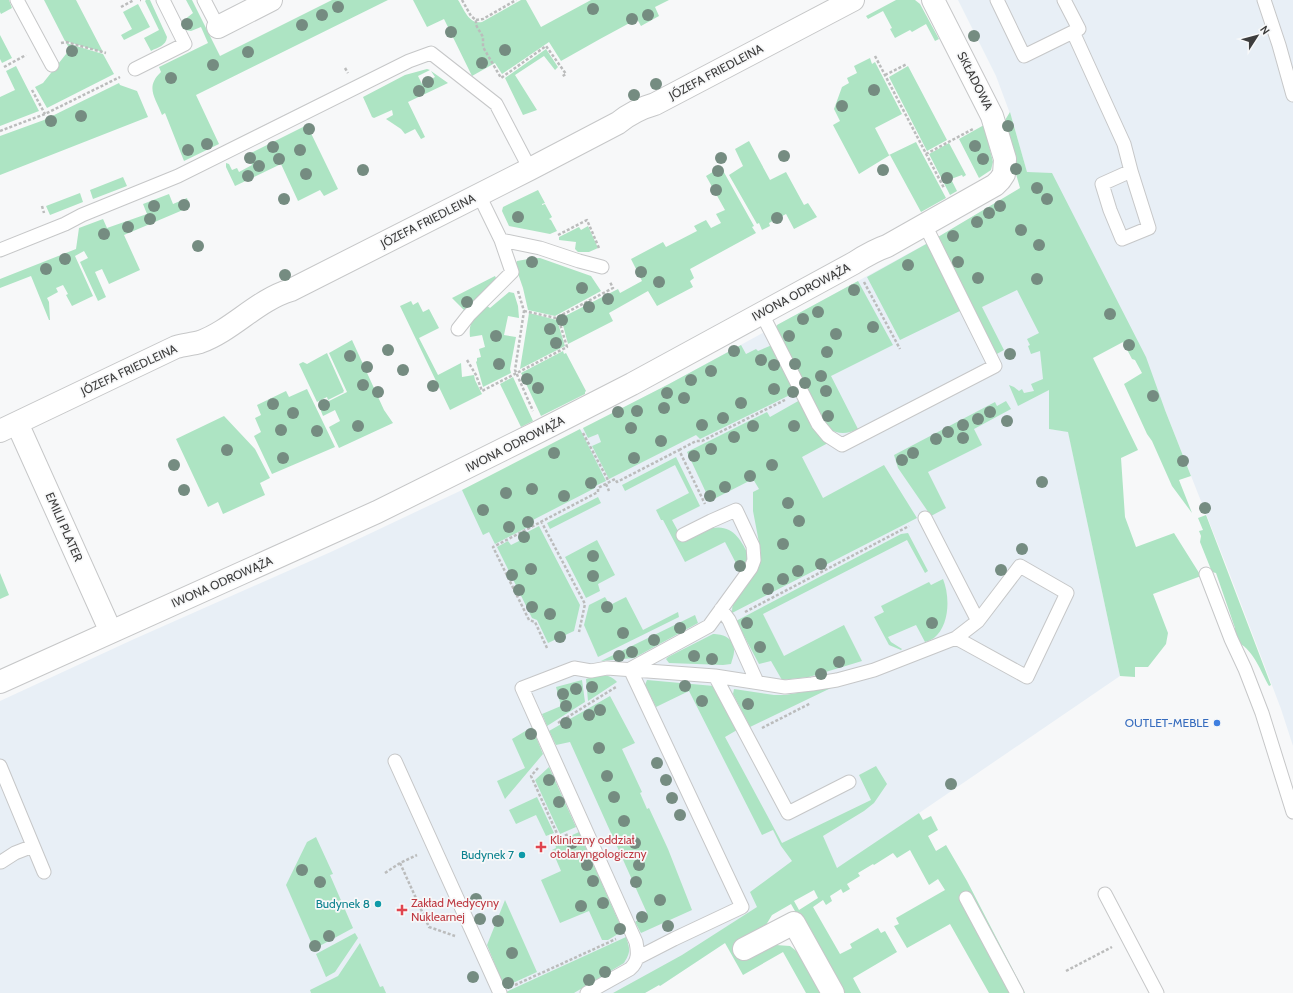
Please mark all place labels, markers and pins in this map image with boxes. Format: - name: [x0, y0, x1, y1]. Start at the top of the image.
- place label: OUTLET-MEBLE: [1125, 715, 1209, 730]
- marker: OUTLET-MEBLE: [1212, 718, 1222, 728]
- place label: Kliniczny oddział otolaryngologiczny: [550, 832, 647, 861]
- marker: Kliniczny oddział otolaryngologiczny: [535, 841, 547, 853]
- place label: Budynek 7: [461, 847, 514, 862]
- marker: Budynek 7: [517, 850, 527, 860]
- place label: Zakład Medycyny Nuklearnej: [411, 895, 499, 924]
- place label: Budynek 8: [316, 896, 370, 911]
- marker: Budynek 8: [373, 899, 383, 909]
- marker: Zakład Medycyny Nuklearnej: [396, 904, 408, 916]

